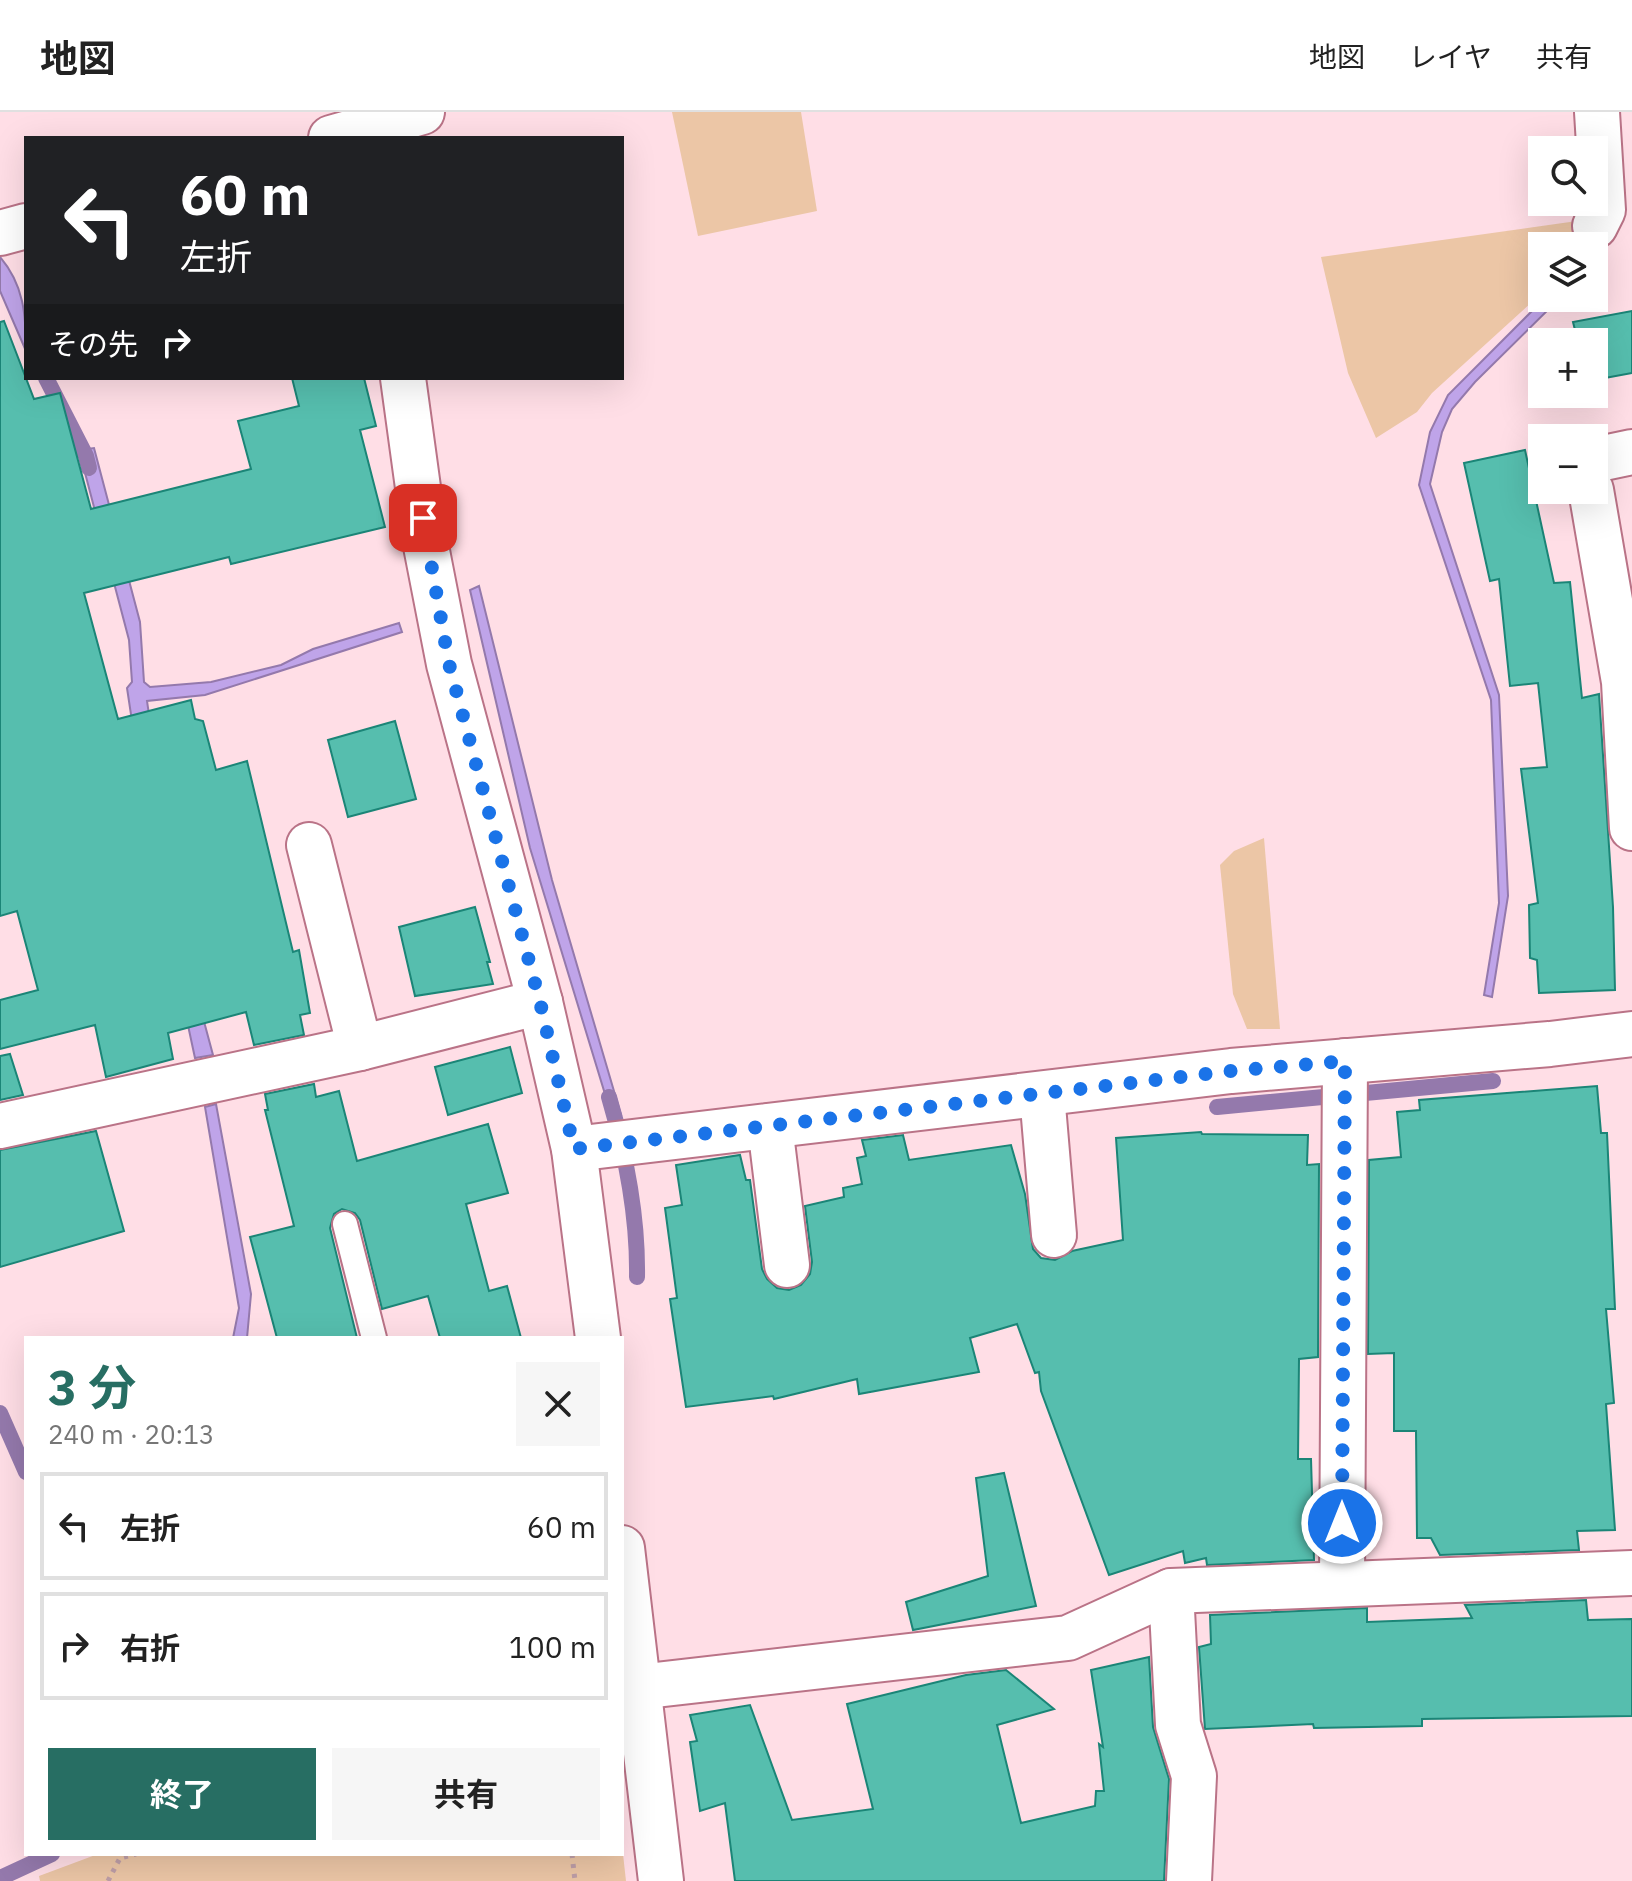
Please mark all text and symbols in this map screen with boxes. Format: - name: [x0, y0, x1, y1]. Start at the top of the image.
- text: 地図: [40, 33, 116, 82]
- text: 地図: [1309, 38, 1365, 75]
- text: レイヤ: [1409, 38, 1492, 75]
- text: 共有: [1536, 38, 1592, 75]
- map controls: [1528, 136, 1608, 504]
- button: search: [1528, 136, 1608, 216]
- text: 60 m: [180, 158, 310, 230]
- icon: left: [48, 168, 152, 272]
- button: layers: [1528, 232, 1608, 312]
- text: 左折: [180, 233, 252, 280]
- icon: right: [154, 320, 198, 364]
- text: その先: [48, 324, 138, 363]
- button: +: [1528, 328, 1608, 408]
- button: −: [1528, 424, 1608, 504]
- pin: [389, 484, 457, 552]
- icon: arrive: [401, 496, 445, 540]
- text: 3 分: [48, 1356, 136, 1418]
- button: close: [516, 1362, 600, 1446]
- text: 240 m · 20:13: [48, 1417, 214, 1451]
- position arrow: [1300, 1481, 1384, 1565]
- icon: left: [52, 1504, 96, 1548]
- text: 60 m: [527, 1507, 596, 1546]
- text: 左折: [120, 1508, 180, 1547]
- icon: right: [52, 1624, 96, 1668]
- text: 100 m: [509, 1627, 596, 1666]
- text: 右折: [120, 1628, 180, 1667]
- button: 終了: [48, 1748, 316, 1840]
- button: 共有: [332, 1748, 600, 1840]

